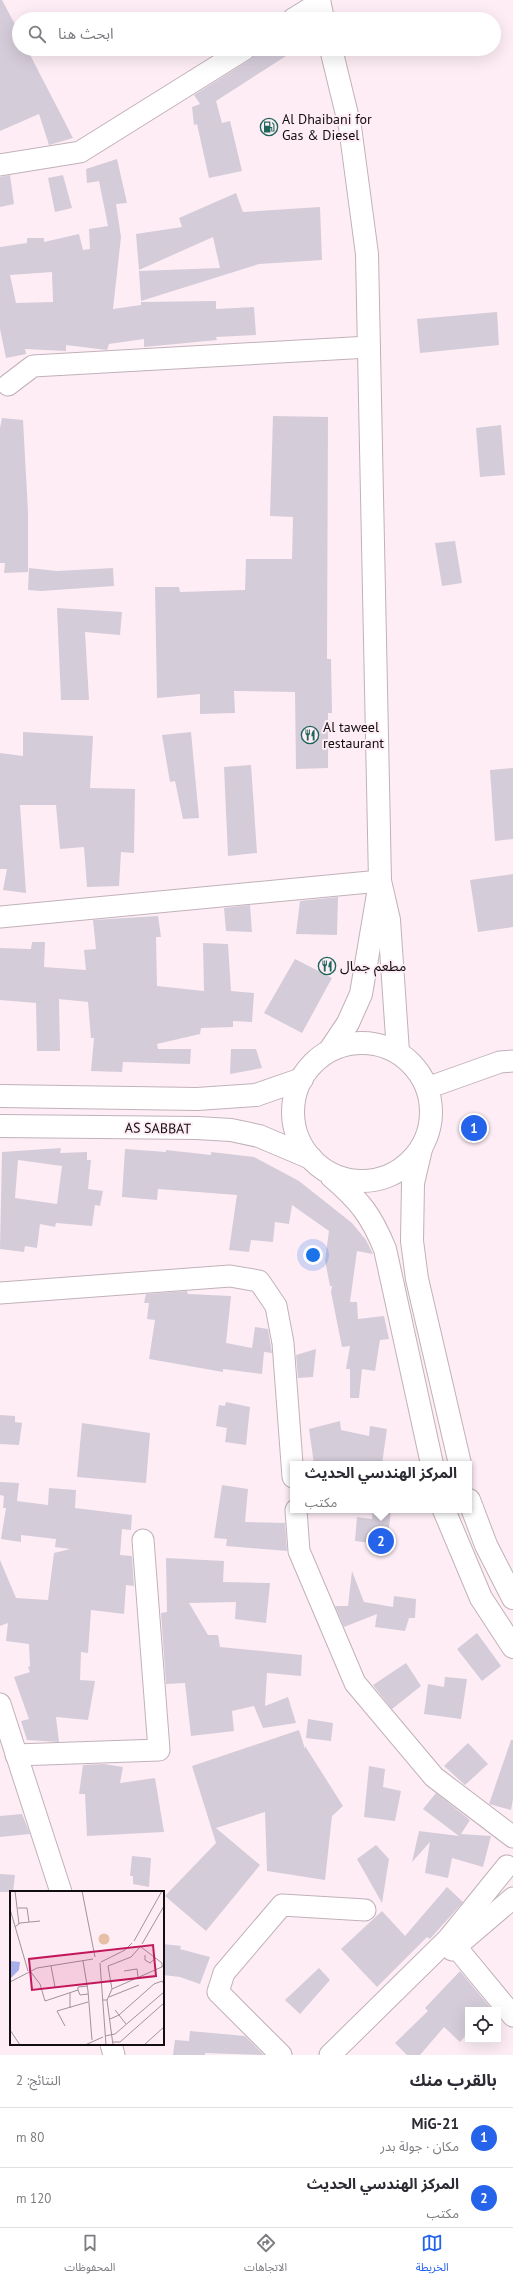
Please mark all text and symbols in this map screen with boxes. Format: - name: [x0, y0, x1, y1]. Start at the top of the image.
- search box: [12, 12, 501, 56]
- icon: search: [26, 23, 48, 45]
- text: ابحث هنا: [58, 24, 114, 43]
- place label: Al Dhaibani for Gas & Diesel: [282, 110, 372, 144]
- fuel station icon: Al Dhaibani for Gas & Diesel: [259, 117, 279, 137]
- place label: Al taweel restaurant: [323, 718, 384, 752]
- restaurant icon: Al taweel restaurant: [300, 725, 320, 745]
- restaurant icon: مطعم جمال: [317, 956, 337, 976]
- place label: مطعم جمال: [340, 957, 406, 977]
- pin: 1: [461, 1113, 487, 1143]
- street label: AS SABBAT: [125, 1118, 192, 1138]
- your location: [303, 1245, 323, 1265]
- popup: [290, 1461, 472, 1513]
- text: المركز الهندسي الحديث: [305, 1463, 457, 1482]
- text: مكتب: [305, 1494, 337, 1511]
- pin: 2: [368, 1526, 394, 1556]
- inset map: [10, 1891, 164, 2045]
- map controls: [465, 2007, 501, 2043]
- button: locate: [465, 2007, 501, 2043]
- text: بالقرب منك: [410, 2069, 497, 2091]
- text: النتائج: 2: [16, 2072, 61, 2089]
- text: MiG-21: [411, 2114, 459, 2133]
- text: 80 m: [16, 2129, 44, 2146]
- text: 1: [480, 2129, 488, 2146]
- text: مكان · جولة بدر: [380, 2138, 459, 2155]
- text: المركز الهندسي الحديث: [307, 2174, 459, 2193]
- text: 120 m: [16, 2190, 51, 2207]
- text: 2: [480, 2190, 488, 2207]
- text: مكتب: [427, 2205, 459, 2222]
- tab: المحفوظات: [64, 2232, 115, 2279]
- tab: الاتجاهات: [244, 2232, 287, 2279]
- tab: الخريطة: [416, 2232, 449, 2279]

